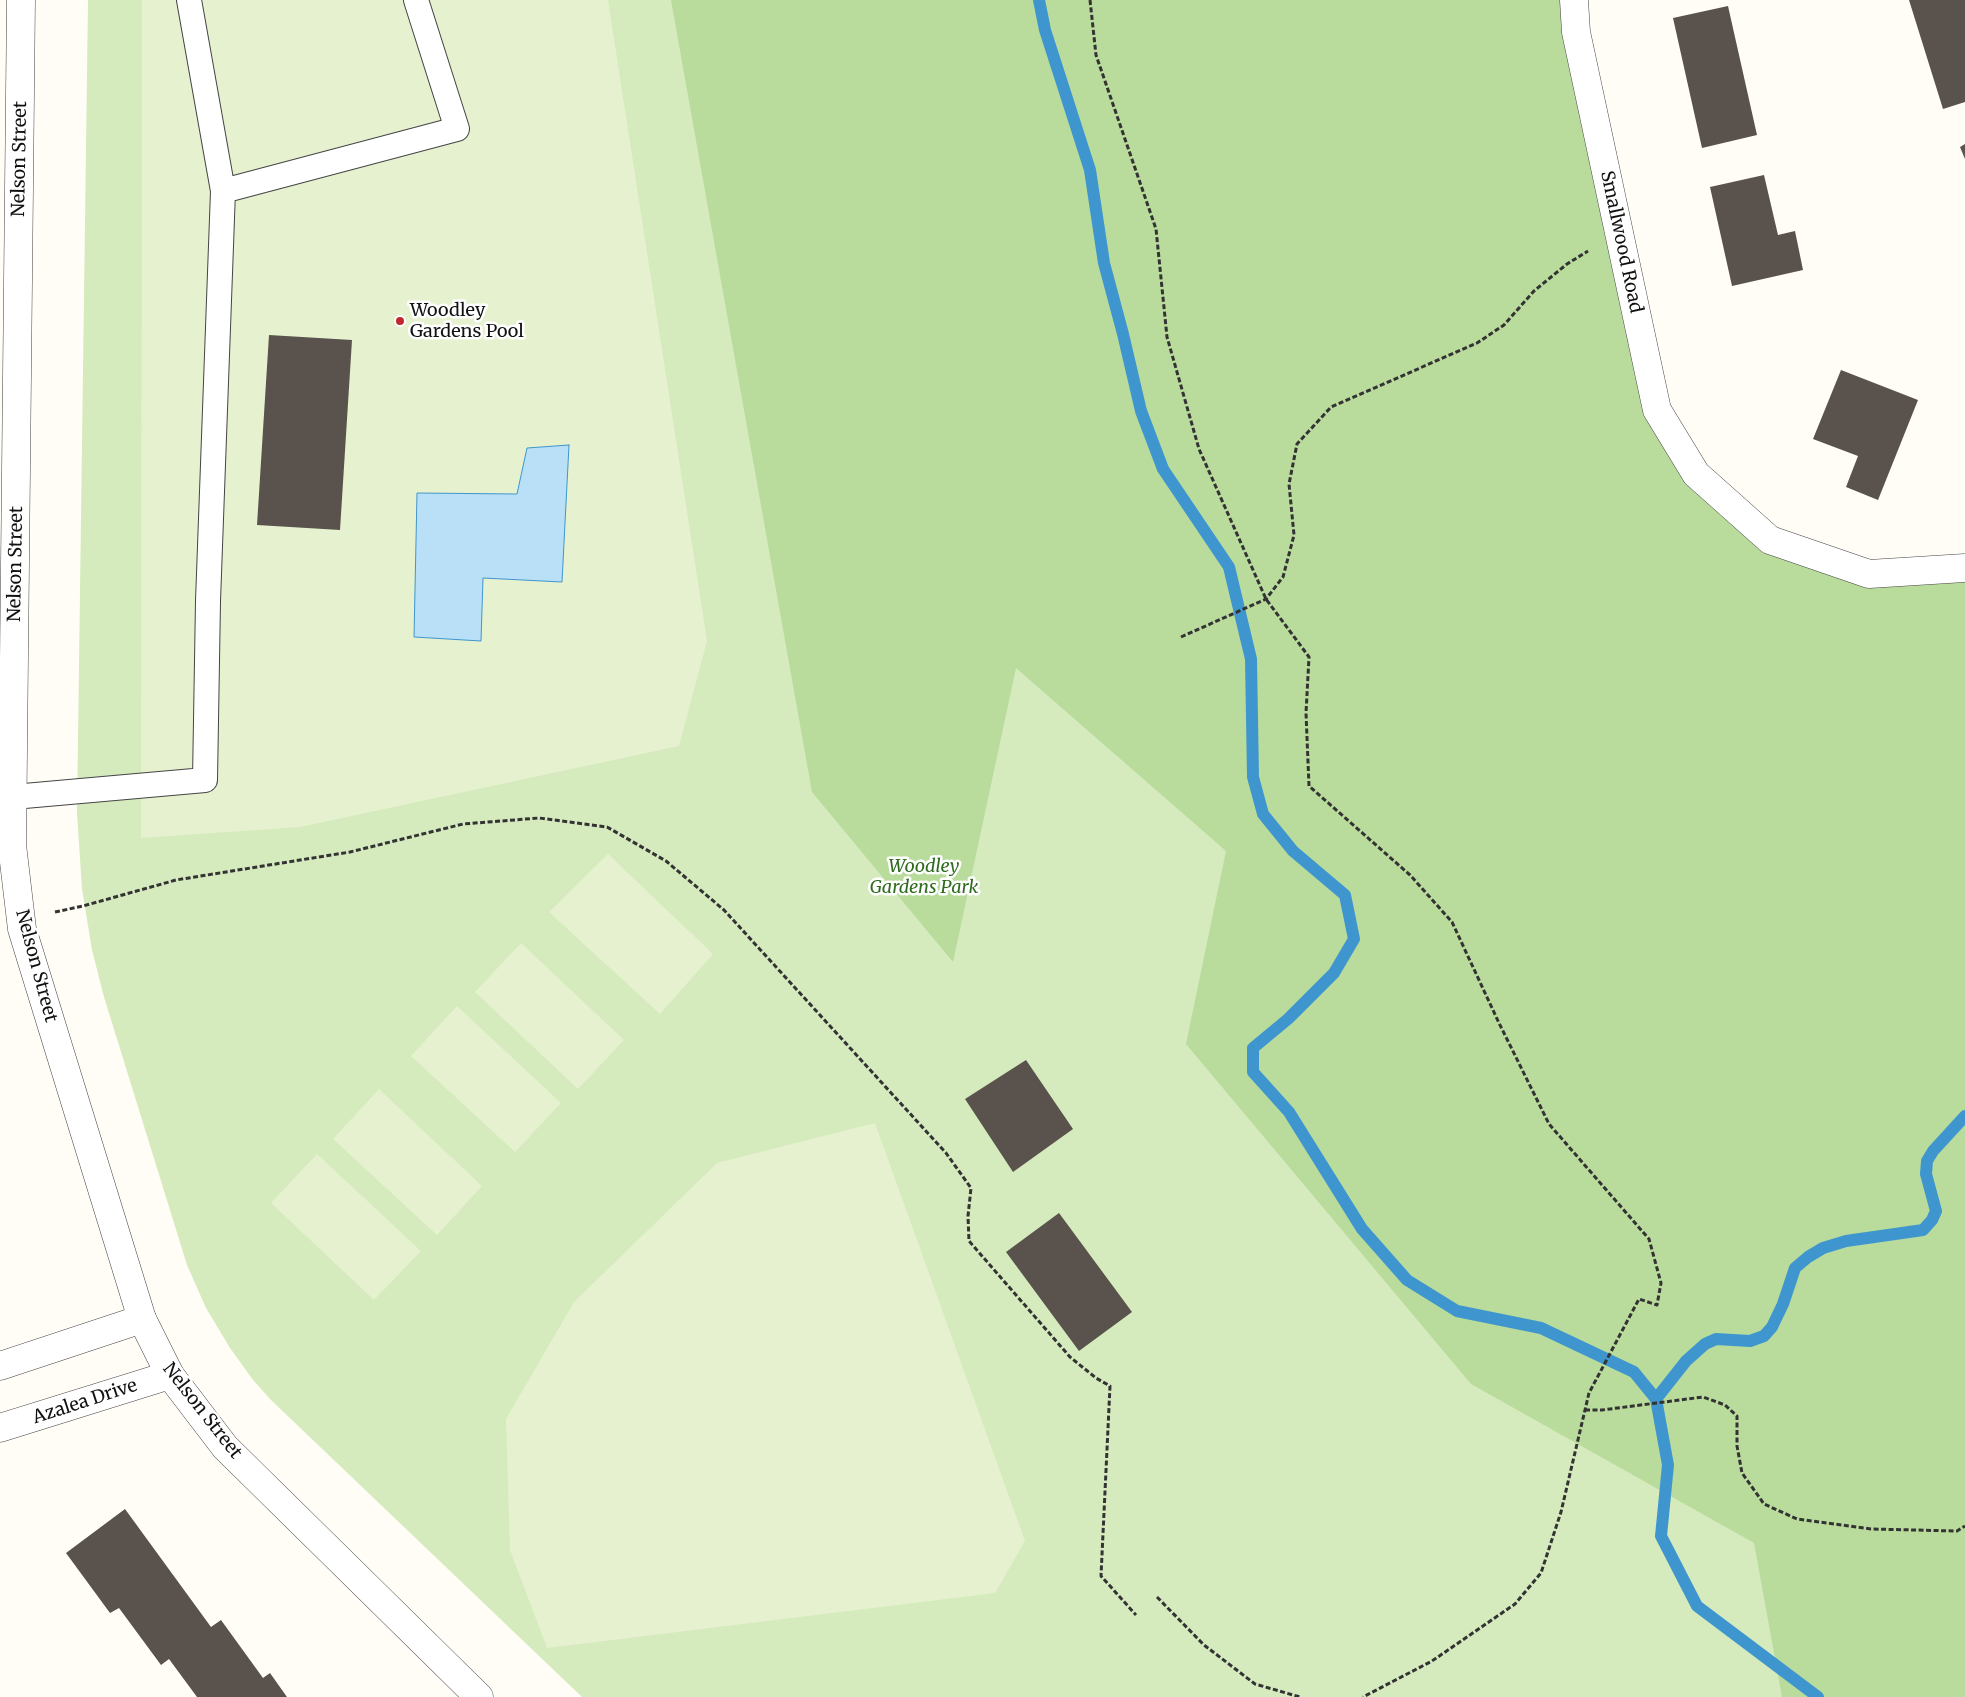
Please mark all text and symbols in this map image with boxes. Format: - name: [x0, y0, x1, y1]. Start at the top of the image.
- street label: Nelson Street: [8, 101, 32, 217]
- street label: Smallwood Road: [1595, 169, 1647, 315]
- place label: Woodley Gardens Pool: [410, 300, 524, 342]
- marker: Woodley Gardens Pool: [394, 315, 406, 327]
- street label: Nelson Street: [4, 506, 28, 622]
- park label: Woodley Gardens Park: [870, 856, 978, 899]
- street label: Nelson Street: [11, 907, 61, 1025]
- street label: Nelson Street: [158, 1359, 246, 1463]
- street label: Azalea Drive: [30, 1375, 140, 1429]

